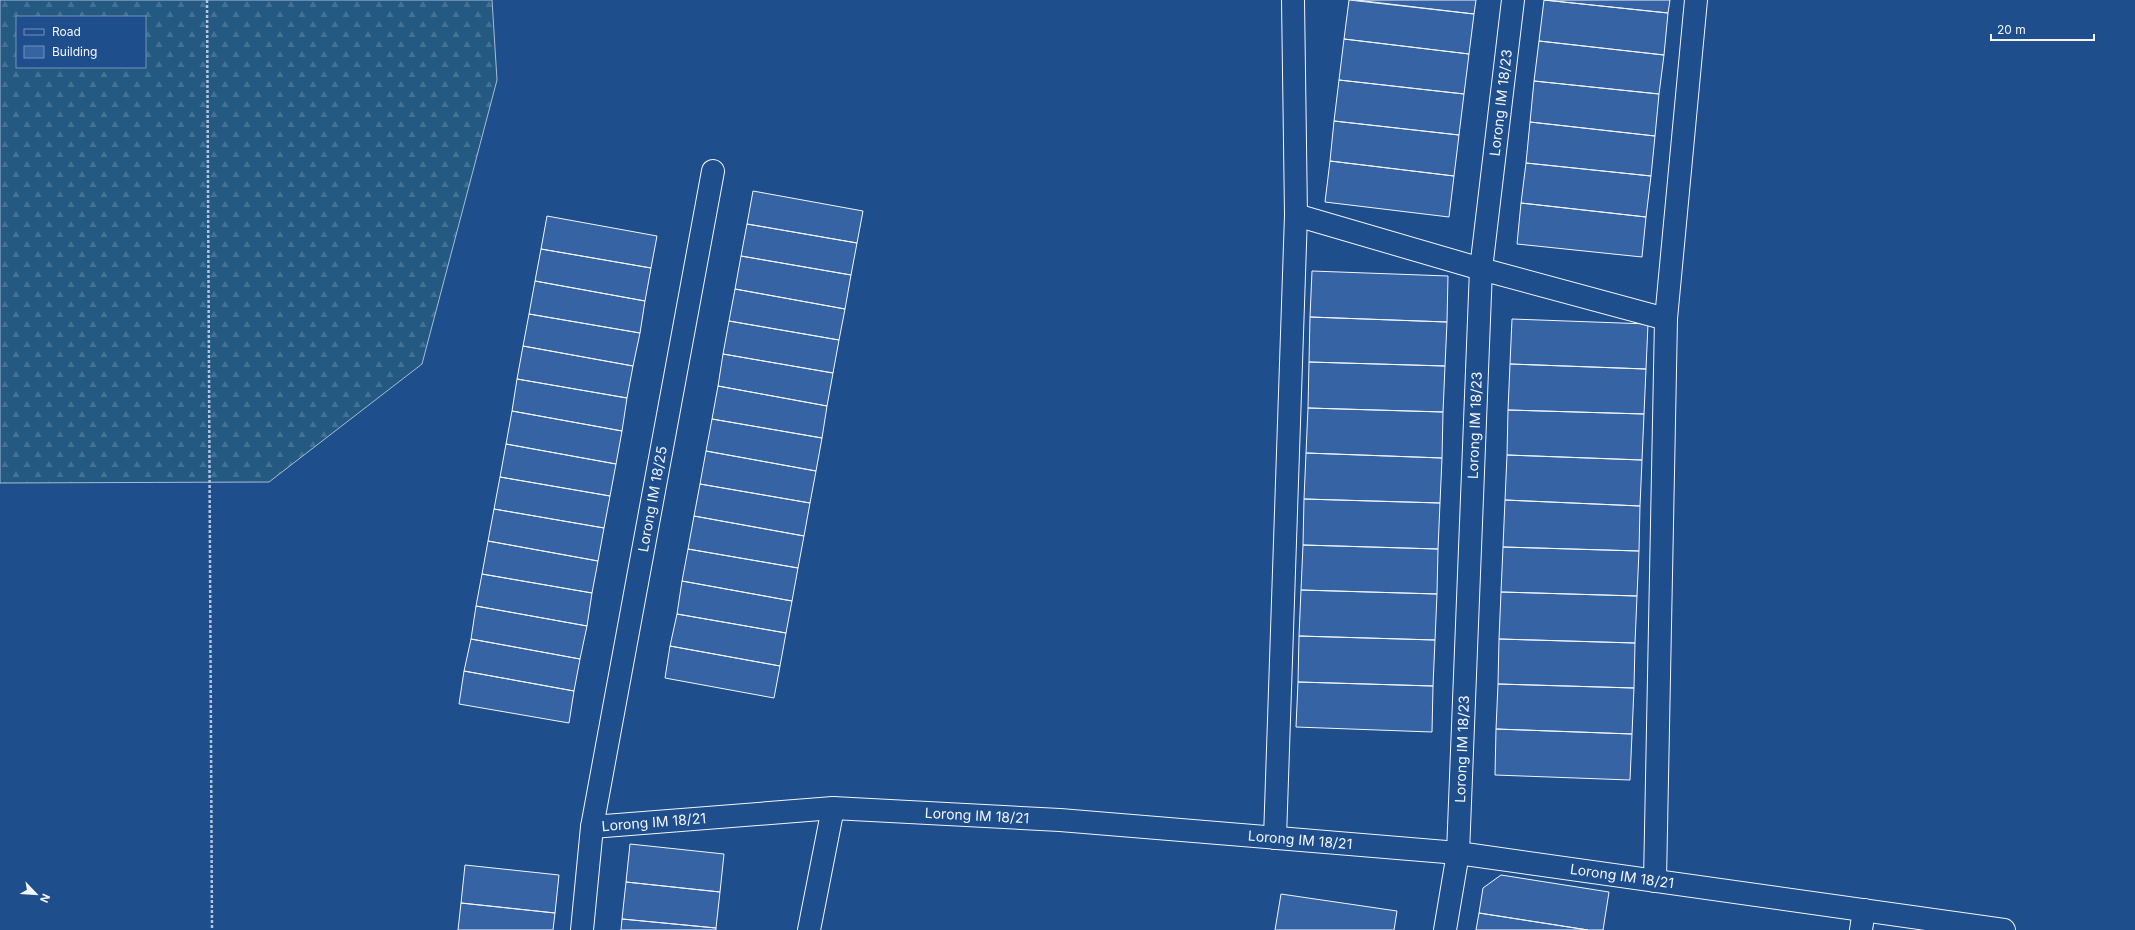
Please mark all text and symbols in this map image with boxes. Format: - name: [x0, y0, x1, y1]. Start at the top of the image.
- legend: [16, 16, 146, 68]
- scale bar: [1991, 16, 2094, 42]
- text: 20 m: [1997, 22, 2026, 37]
- text: Road: [52, 24, 81, 39]
- text: Building: [52, 44, 97, 59]
- street label: Lorong IM 18/23: [1485, 48, 1515, 157]
- street label: Lorong IM 18/23: [1464, 371, 1485, 479]
- street label: Lorong IM 18/25: [634, 445, 670, 553]
- street label: Lorong IM 18/23: [1451, 695, 1472, 803]
- street label: Lorong IM 18/21: [924, 804, 1030, 826]
- street label: Lorong IM 18/21: [601, 809, 707, 834]
- street label: Lorong IM 18/21: [1247, 827, 1353, 852]
- street label: Lorong IM 18/21: [1569, 860, 1675, 891]
- north arrow: [16, 874, 56, 914]
- text: N: [37, 891, 53, 905]

